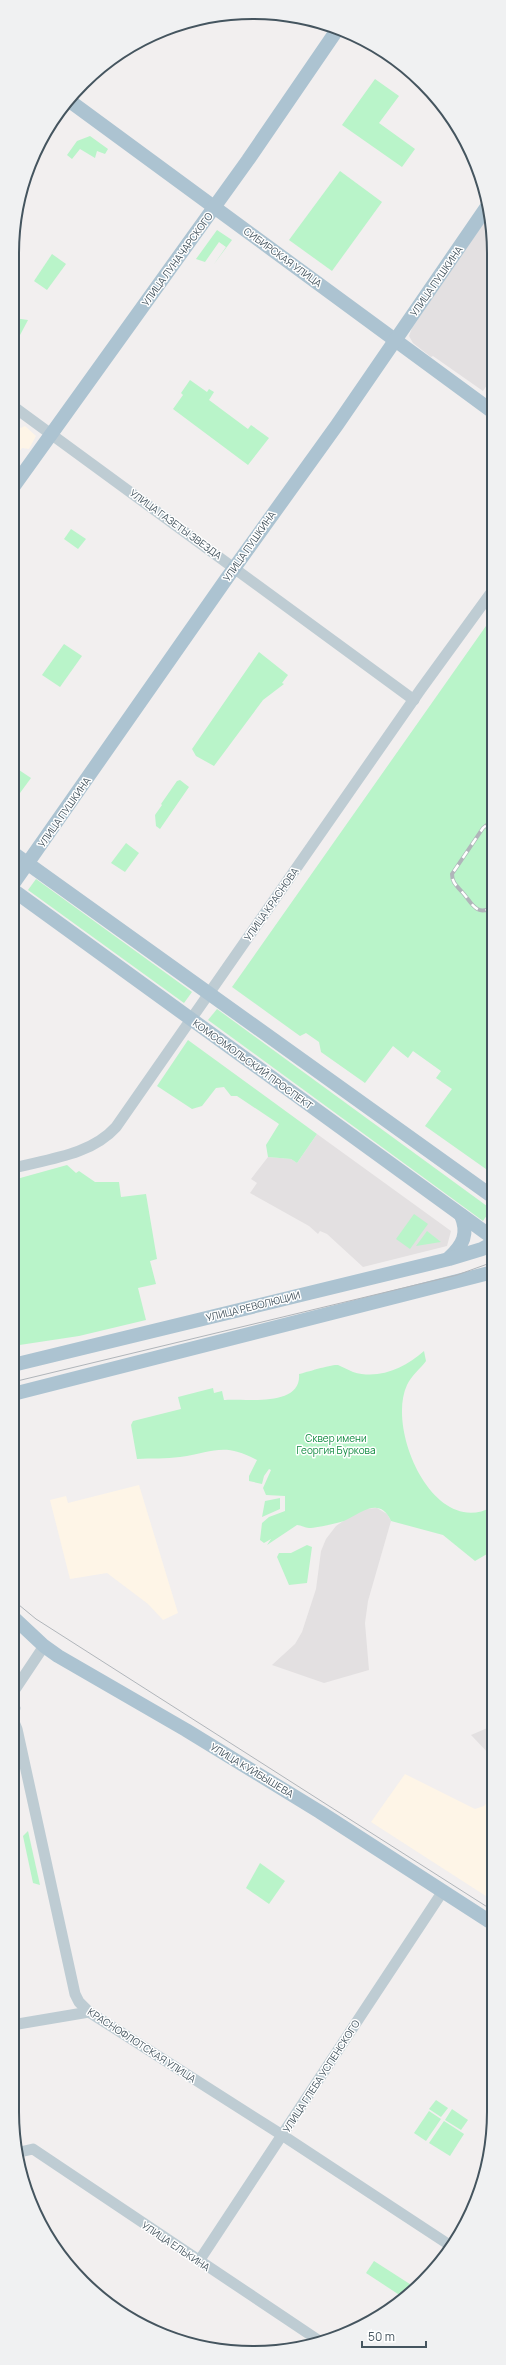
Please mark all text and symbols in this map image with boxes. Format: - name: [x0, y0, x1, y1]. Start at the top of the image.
- street label: УЛИЦА ЛУНАЧАРСКОГО: [138, 209, 216, 309]
- street label: СИБИРСКАЯ УЛИЦА: [241, 224, 325, 291]
- street label: УЛИЦА ПУШКИНА: [406, 242, 466, 319]
- street label: УЛИЦА ГАЗЕТЫ ЗВЕЗДА: [127, 486, 225, 563]
- street label: УЛИЦА ПУШКИНА: [219, 507, 279, 584]
- street label: УЛИЦА ПУШКИНА: [34, 773, 94, 850]
- street label: УЛИЦА КРАСНОВА: [240, 864, 302, 943]
- street label: КОМСОМОЛЬСКИЙ ПРОСПЕКТ: [190, 1016, 316, 1112]
- street label: УЛИЦА РЕВОЛЮЦИИ: [204, 1287, 302, 1325]
- park label: Сквер имени Георгия Буркова: [296, 1431, 376, 1457]
- street label: УЛИЦА КУЙБЫШЕВА: [208, 1740, 297, 1801]
- street label: КРАСНОФЛОТСКАЯ УЛИЦА: [85, 2005, 199, 2086]
- street label: УЛИЦА ГЛЕБА УСПЕНСКОГО: [279, 2017, 363, 2135]
- street label: УЛИЦА ЕЛЬКИНА: [139, 2218, 213, 2274]
- scale bar: [362, 2323, 426, 2349]
- text: 50 m: [368, 2328, 395, 2345]

